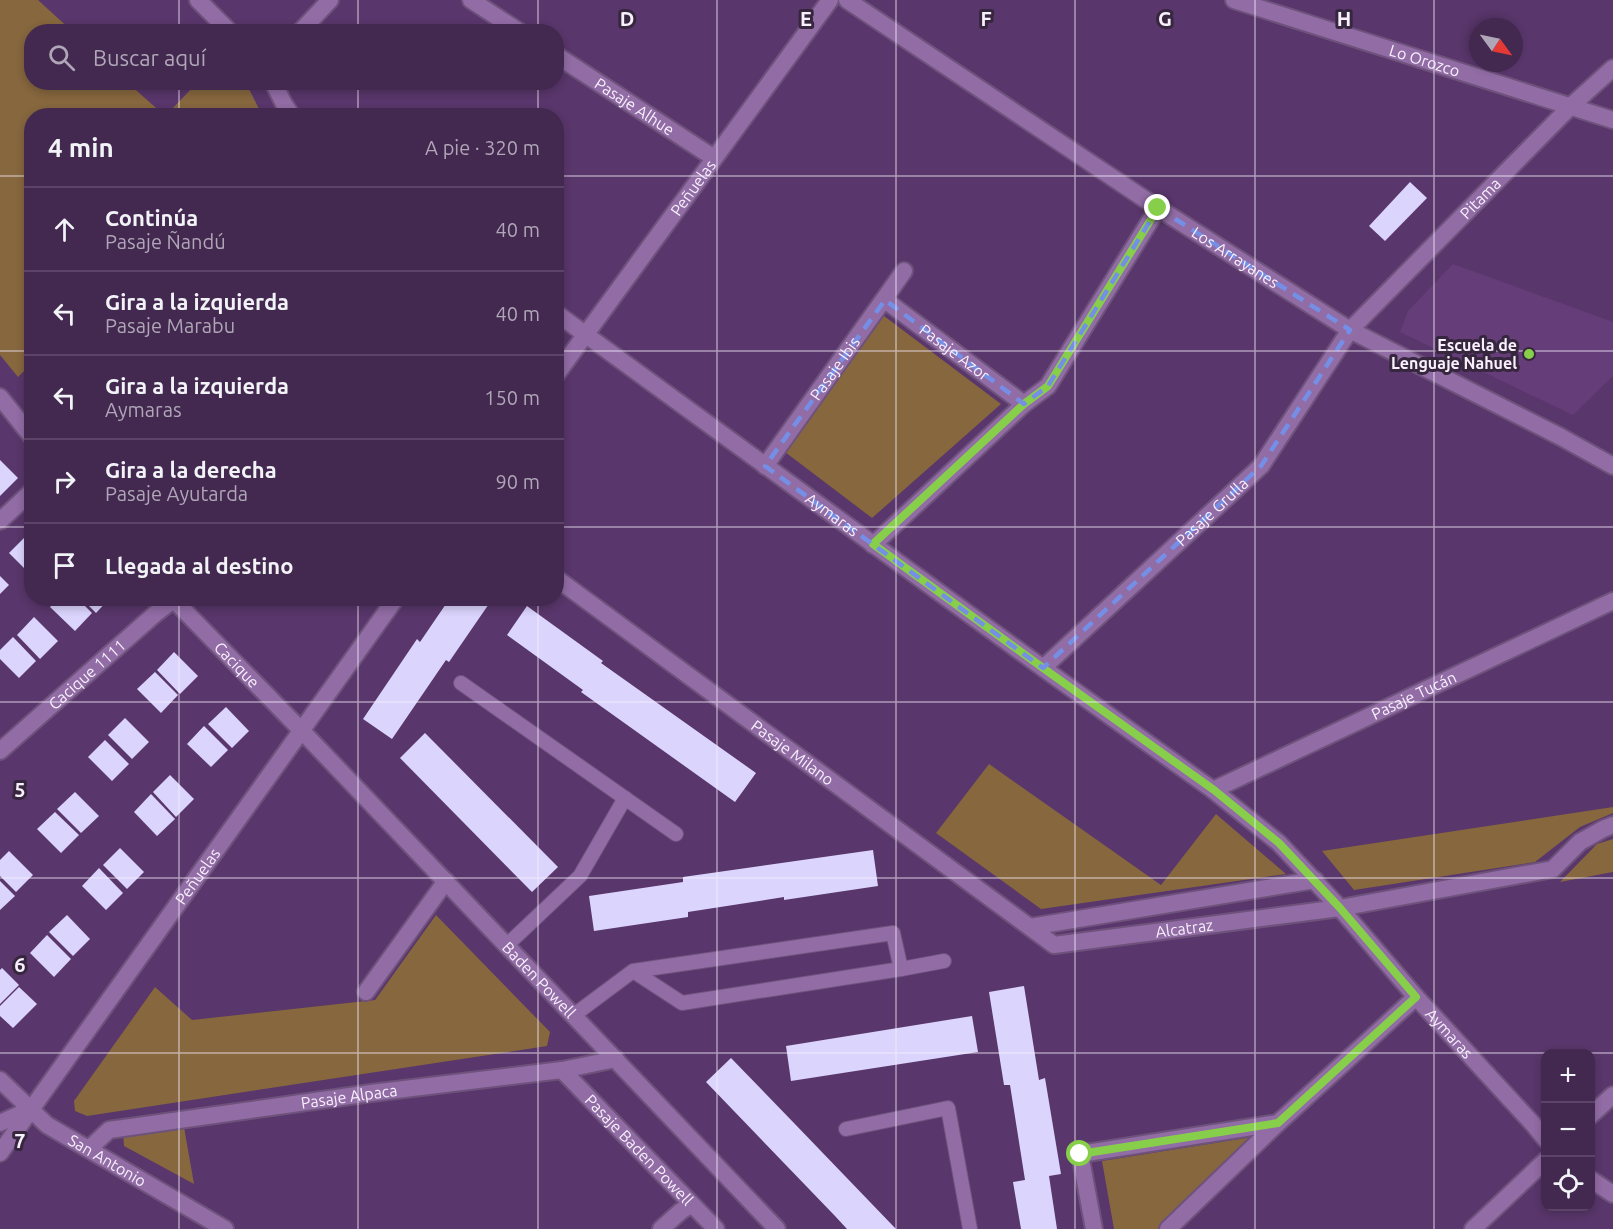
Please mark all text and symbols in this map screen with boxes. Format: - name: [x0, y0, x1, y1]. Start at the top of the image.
- text: D: [620, 7, 634, 30]
- text: E: [800, 7, 812, 30]
- text: F: [980, 7, 992, 30]
- text: G: [1158, 7, 1172, 30]
- text: H: [1337, 7, 1351, 30]
- north arrow: [1469, 18, 1523, 72]
- search box: [24, 24, 564, 90]
- icon: search: [45, 41, 78, 74]
- street label: Lo Orozco: [1387, 41, 1462, 80]
- text: Buscar aquí: [93, 45, 206, 70]
- street label: Pasaje Alhue: [592, 74, 678, 139]
- text: 4 min: [48, 133, 114, 162]
- text: A pie · 320 m: [425, 136, 540, 159]
- street label: Peñuelas: [667, 156, 719, 219]
- street label: Pitama: [1456, 174, 1504, 222]
- route end: [1144, 194, 1170, 220]
- text: Continúa: [105, 205, 198, 230]
- icon: ahead: [48, 213, 81, 246]
- text: 40 m: [496, 218, 540, 241]
- street label: Los Arrayanes: [1189, 223, 1283, 292]
- text: Pasaje Ñandú: [105, 230, 226, 253]
- text: Gira a la izquierda: [105, 289, 289, 314]
- icon: left: [48, 297, 81, 330]
- text: 40 m: [496, 302, 540, 325]
- text: Pasaje Marabu: [105, 314, 235, 337]
- street label: Pasaje Azor: [916, 320, 993, 384]
- street label: Pasaje Ibis: [806, 333, 863, 403]
- place label: Escuela de Lenguaje Nahuel: [1391, 336, 1517, 372]
- marker: Escuela de Lenguaje Nahuel: [1522, 347, 1536, 361]
- text: Gira a la izquierda: [105, 373, 289, 398]
- icon: left: [48, 381, 81, 414]
- text: 150 m: [484, 386, 540, 409]
- text: Aymaras: [105, 398, 182, 421]
- text: Gira a la derecha: [105, 457, 277, 482]
- icon: right: [48, 465, 81, 498]
- text: 90 m: [496, 470, 540, 493]
- street label: Pasaje Grulla: [1172, 474, 1251, 549]
- text: Pasaje Ayutarda: [105, 482, 248, 505]
- street label: Aymaras: [802, 489, 862, 540]
- icon: arrive: [48, 549, 81, 582]
- text: Llegada al destino: [105, 553, 293, 578]
- street label: Cacique 1111: [45, 635, 129, 713]
- street label: Cacique: [211, 638, 263, 691]
- street label: Pasaje Tucán: [1368, 667, 1459, 723]
- street label: Pasaje Milano: [748, 716, 837, 789]
- text: 5: [14, 778, 26, 801]
- street label: Peñuelas: [171, 845, 224, 908]
- street label: Alcatraz: [1154, 915, 1214, 941]
- street label: Baden Powell: [499, 938, 579, 1021]
- text: 6: [14, 953, 26, 976]
- street label: Aymaras: [1422, 1005, 1477, 1062]
- map controls: [1541, 1049, 1595, 1211]
- button: +: [1541, 1049, 1595, 1103]
- street label: Pasaje Alpaca: [300, 1081, 398, 1112]
- street label: Pasaje Baden Powell: [582, 1091, 697, 1209]
- button: −: [1541, 1103, 1595, 1157]
- text: 7: [14, 1129, 26, 1152]
- street label: San Antonio: [65, 1131, 149, 1190]
- route start: [1066, 1140, 1092, 1166]
- button: locate: [1541, 1157, 1595, 1211]

